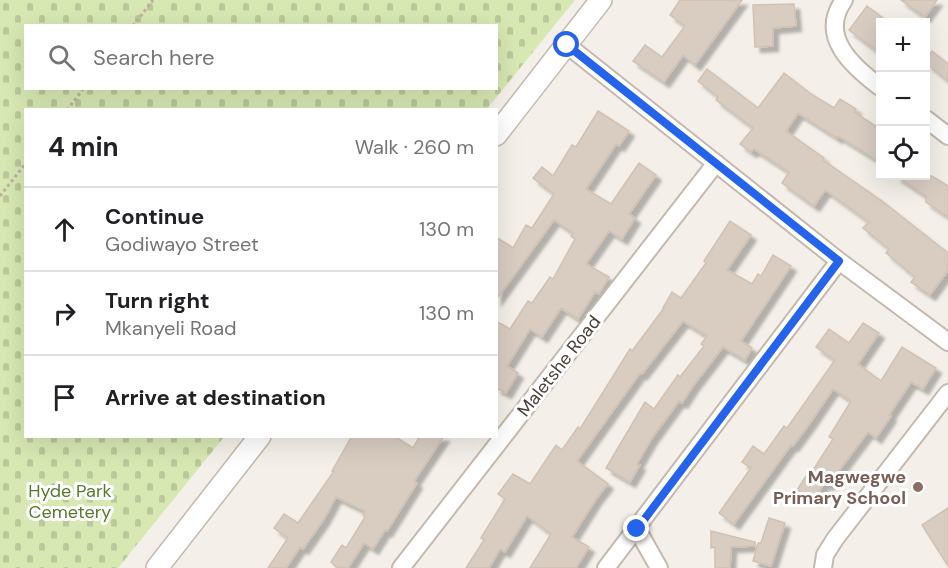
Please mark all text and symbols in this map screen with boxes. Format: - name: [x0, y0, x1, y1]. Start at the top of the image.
- map controls: [876, 18, 930, 180]
- button: +: [876, 18, 930, 72]
- search box: [24, 24, 498, 90]
- route start: [553, 31, 579, 57]
- icon: search: [45, 41, 78, 74]
- text: Search here: [93, 43, 214, 72]
- button: −: [876, 72, 930, 126]
- button: locate: [876, 126, 930, 180]
- text: 4 min: [48, 130, 119, 164]
- text: Walk · 260 m: [355, 134, 474, 160]
- text: Continue: [105, 202, 204, 231]
- icon: ahead: [48, 213, 81, 246]
- text: 130 m: [419, 216, 474, 242]
- text: Godiwayo Street: [105, 231, 259, 257]
- text: Turn right: [105, 286, 210, 315]
- icon: right: [48, 297, 81, 330]
- text: 130 m: [419, 300, 474, 326]
- street label: Maletshe Road: [512, 310, 606, 422]
- text: Mkanyeli Road: [105, 315, 237, 341]
- icon: arrive: [48, 381, 81, 414]
- text: Arrive at destination: [105, 383, 326, 412]
- place label: Magwegwe Primary School: [773, 465, 906, 510]
- park label: Hyde Park Cemetery: [28, 479, 112, 524]
- marker: Magwegwe Primary School: [911, 480, 925, 494]
- route end: [623, 515, 649, 541]

